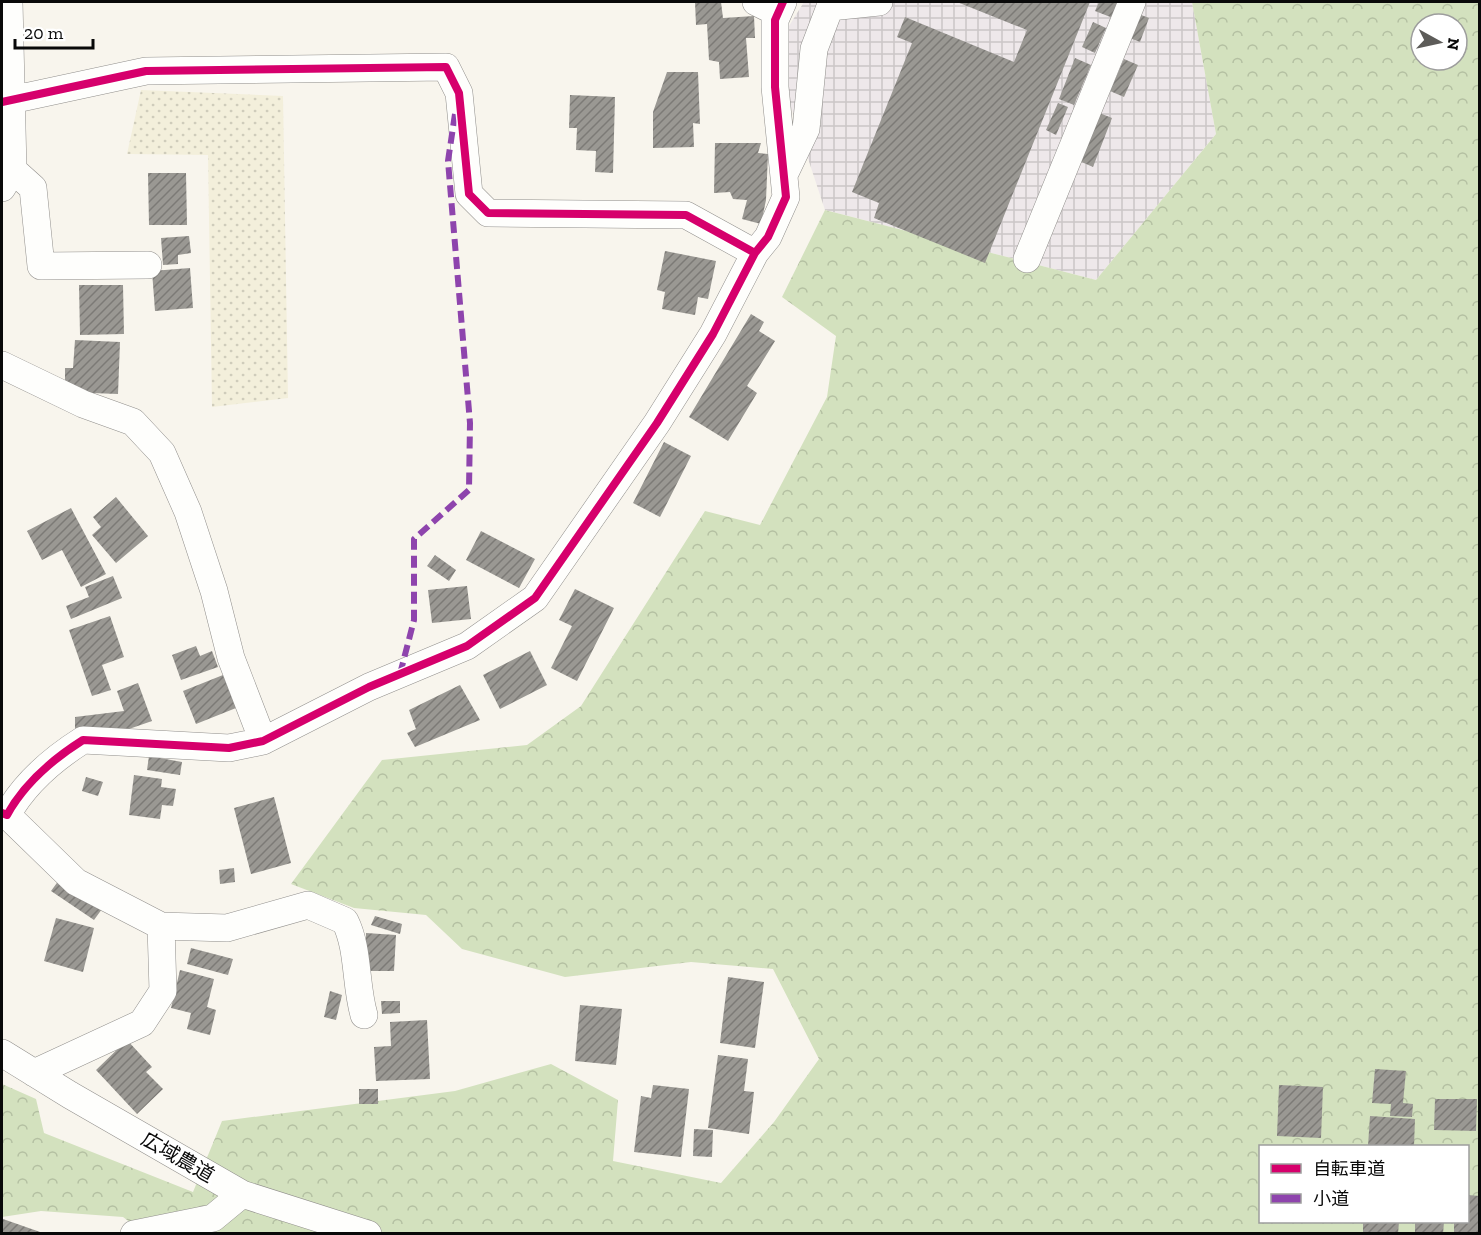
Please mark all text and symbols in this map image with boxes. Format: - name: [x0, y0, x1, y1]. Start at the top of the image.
- scale bar: [15, 12, 93, 50]
- north arrow: [1409, 12, 1469, 72]
- text: 20 m: [24, 22, 64, 44]
- text: N: [1443, 37, 1464, 51]
- street label: 広域農道: [137, 1127, 219, 1187]
- legend: [1259, 1145, 1469, 1223]
- text: 自転車道: [1313, 1158, 1385, 1180]
- text: 小道: [1313, 1188, 1349, 1210]

